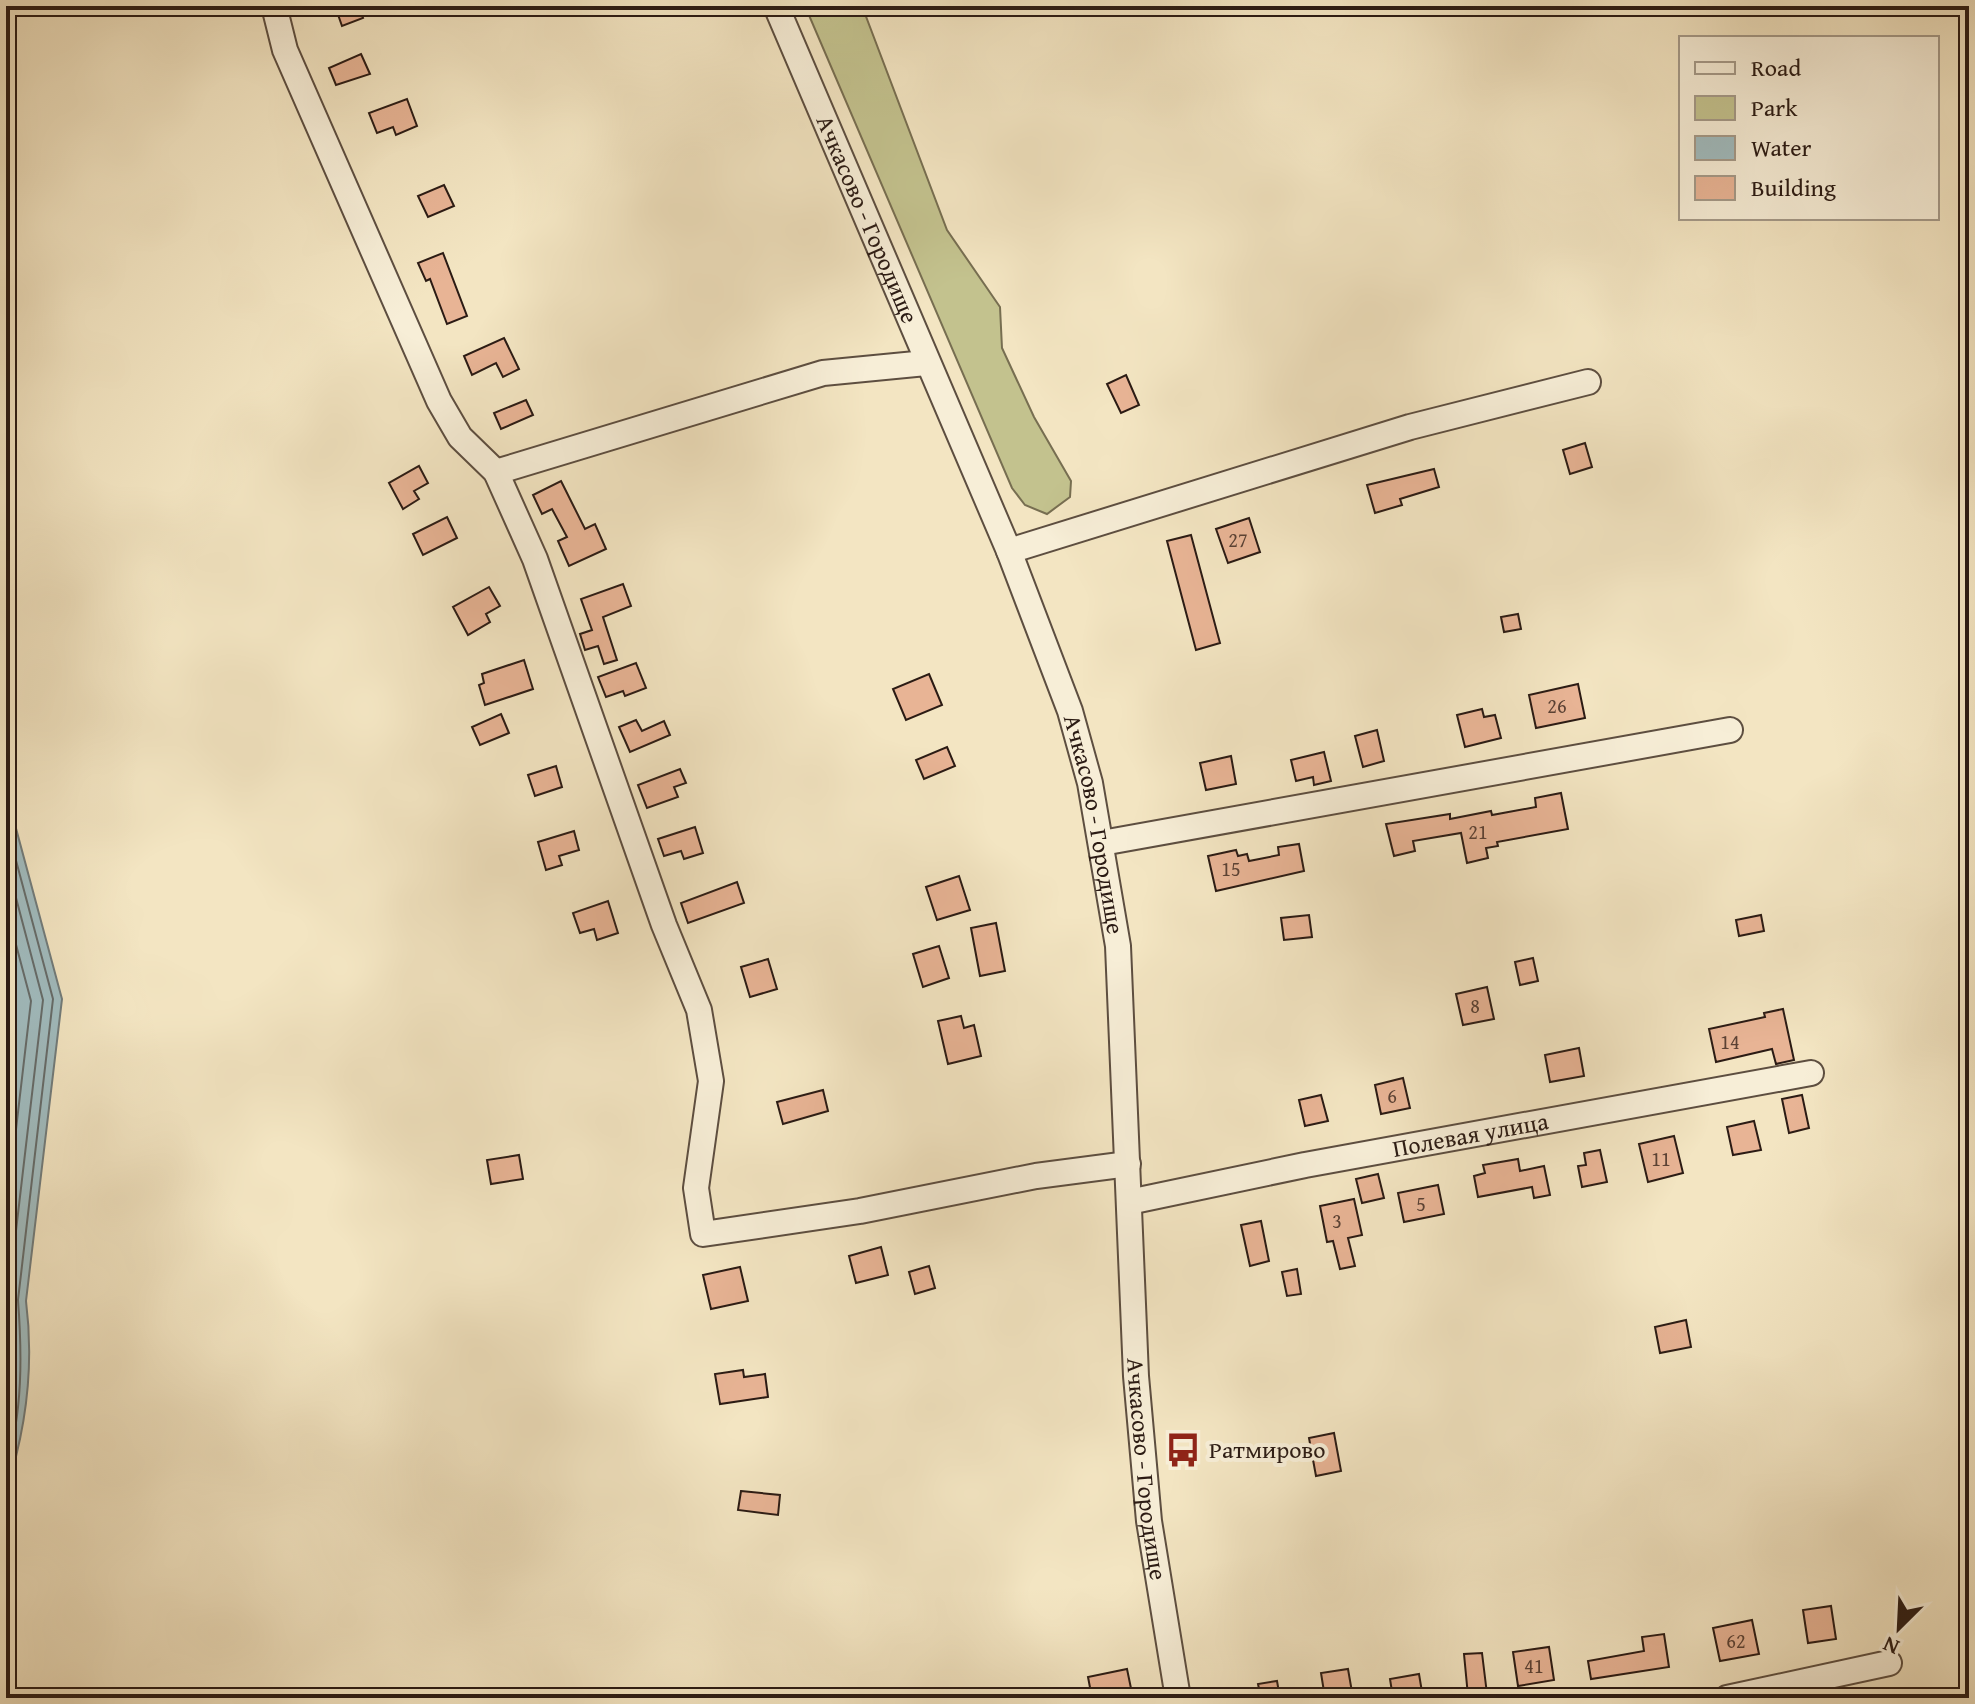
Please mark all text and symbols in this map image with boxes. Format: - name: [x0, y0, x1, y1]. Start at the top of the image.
- legend: [1679, 36, 1939, 220]
- text: Road: [1751, 50, 1801, 85]
- text: Park: [1751, 90, 1798, 125]
- street label: Ачкасово - Городище: [808, 110, 928, 329]
- text: Water: [1751, 130, 1812, 165]
- text: Building: [1751, 170, 1836, 205]
- house number: 27: [1228, 525, 1248, 554]
- house number: 26: [1547, 691, 1567, 720]
- street label: Ачкасово - Городище: [1055, 710, 1134, 937]
- house number: 21: [1468, 817, 1488, 846]
- house number: 15: [1221, 854, 1241, 883]
- house number: 8: [1470, 991, 1480, 1020]
- house number: 14: [1720, 1027, 1740, 1056]
- house number: 6: [1387, 1081, 1397, 1110]
- street label: Полевая улица: [1390, 1103, 1552, 1166]
- house number: 11: [1651, 1144, 1671, 1173]
- house number: 5: [1416, 1189, 1426, 1218]
- house number: 3: [1332, 1206, 1342, 1235]
- street label: Ачкасово - Городище: [1118, 1357, 1176, 1583]
- bus stop icon: Ратмирово: [1164, 1431, 1202, 1469]
- place label: Ратмирово: [1209, 1432, 1325, 1467]
- north arrow: [1859, 1588, 1939, 1668]
- house number: 62: [1726, 1626, 1746, 1655]
- text: N: [1877, 1629, 1904, 1664]
- house number: 41: [1524, 1651, 1544, 1680]

